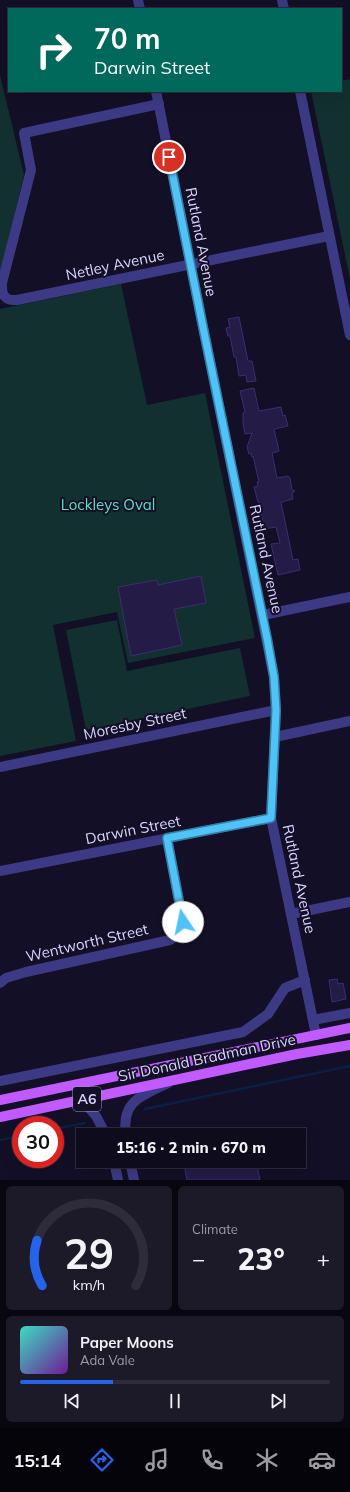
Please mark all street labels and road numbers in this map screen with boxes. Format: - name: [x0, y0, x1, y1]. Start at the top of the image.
- street label: Rutland Avenue: [182, 186, 221, 298]
- street label: Netley Avenue: [64, 245, 166, 284]
- street label: Rutland Avenue: [246, 503, 287, 615]
- street label: Moresby Street: [82, 703, 188, 744]
- street label: Darwin Street: [84, 811, 182, 848]
- street label: Rutland Avenue: [279, 823, 320, 935]
- street label: Wentworth Street: [24, 919, 150, 966]
- street label: Sir Donald Bradman Drive: [116, 1029, 297, 1086]
- road number: A6: [73, 1087, 101, 1111]

